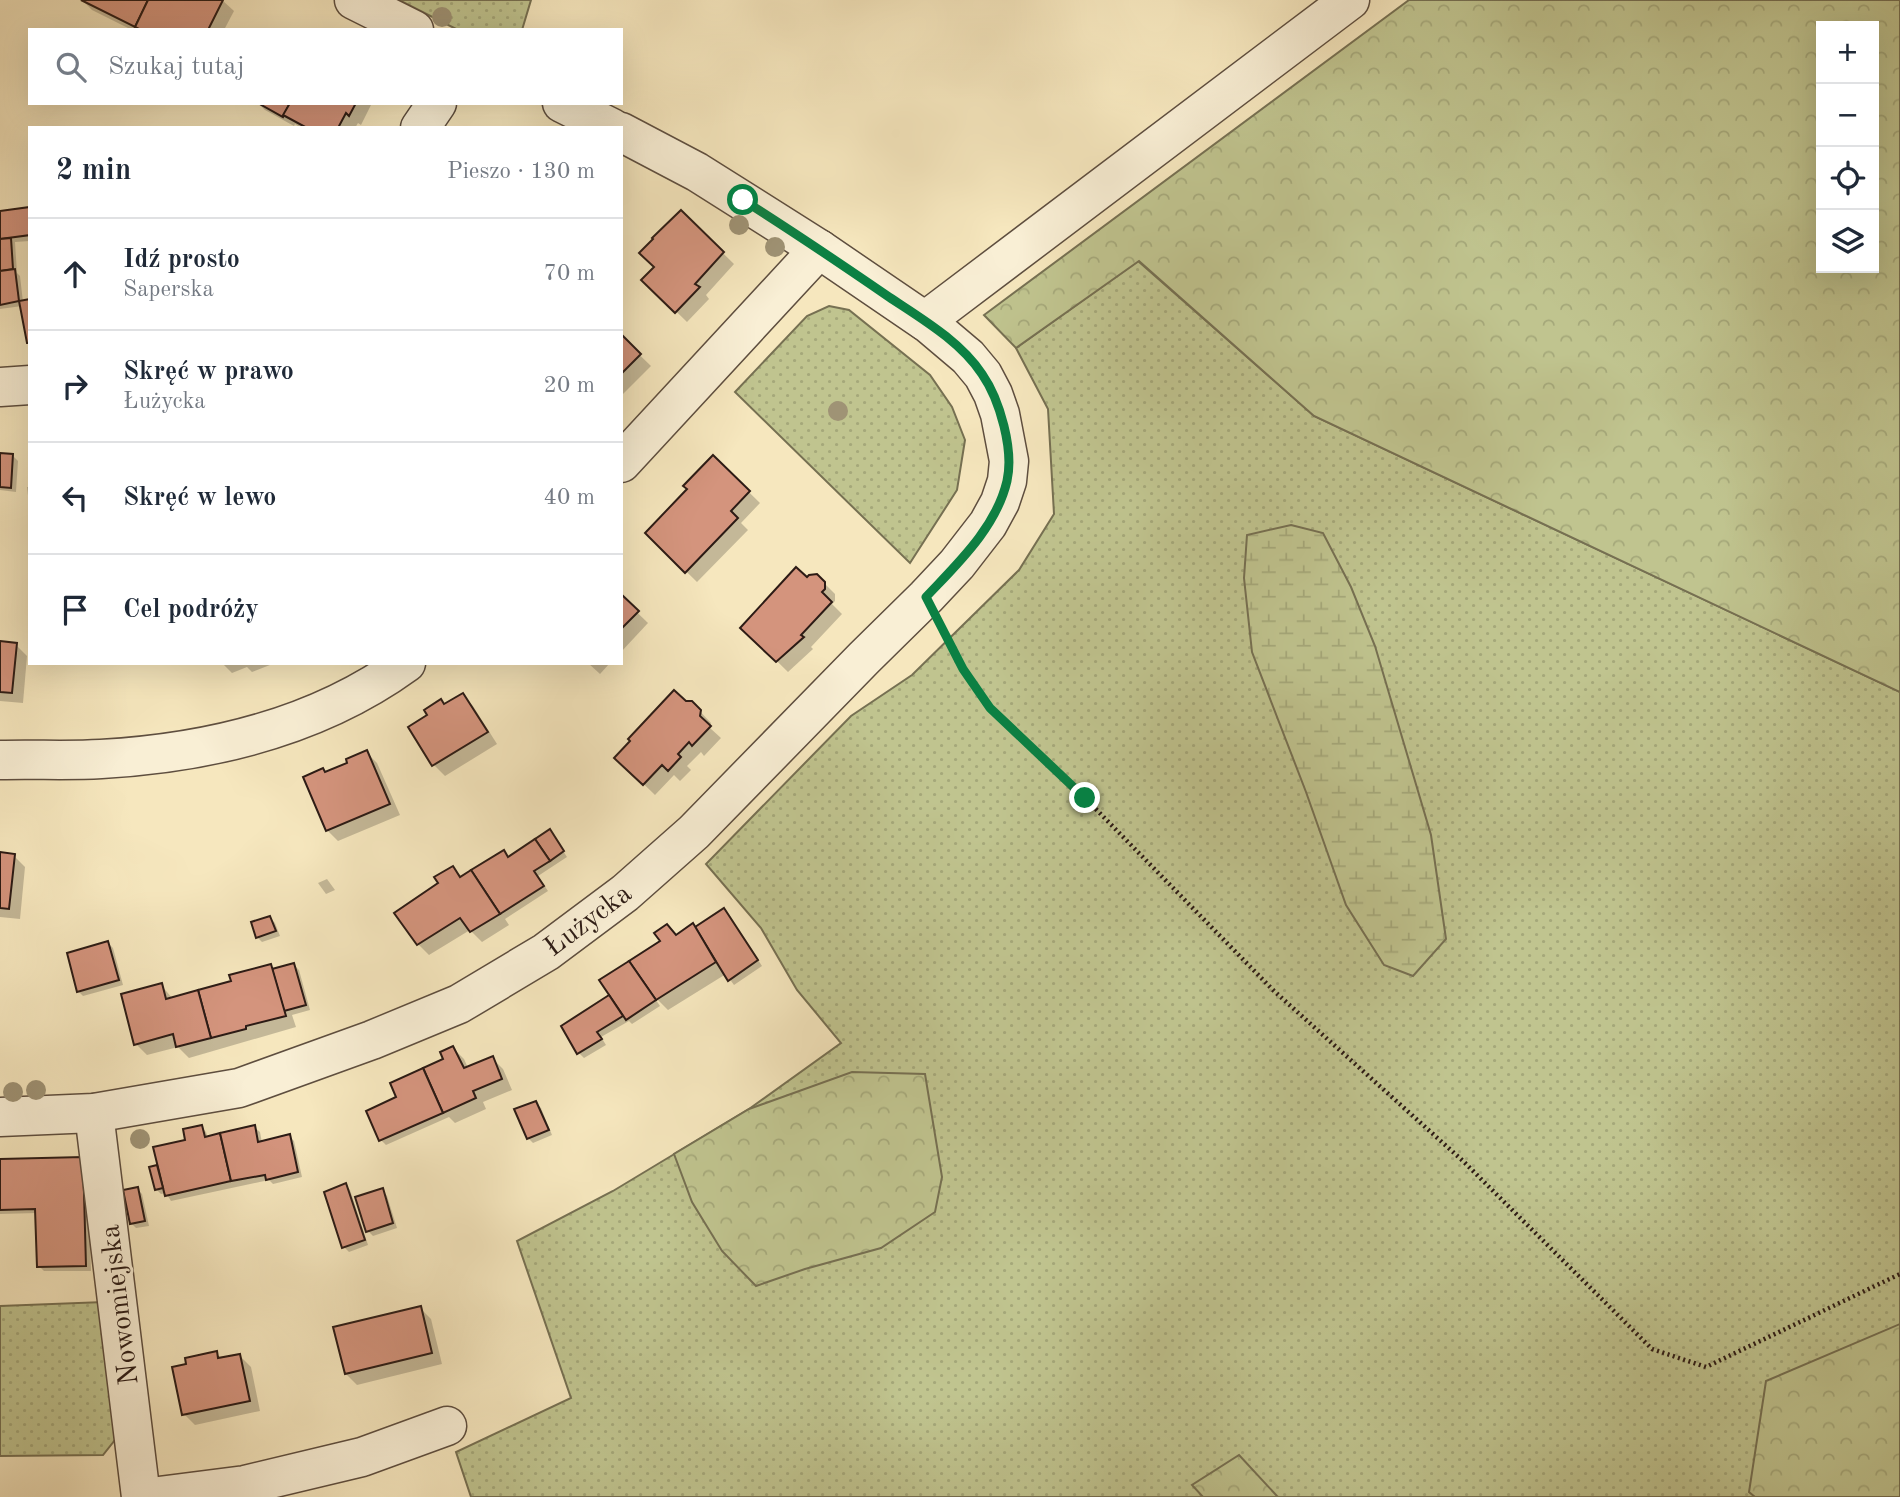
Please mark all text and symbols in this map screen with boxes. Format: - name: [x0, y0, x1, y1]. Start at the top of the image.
- map controls: [1816, 21, 1879, 273]
- button: +: [1816, 21, 1879, 84]
- search box: [28, 28, 623, 105]
- icon: search: [52, 48, 90, 86]
- text: Szukaj tutaj: [108, 54, 245, 80]
- button: −: [1816, 84, 1879, 147]
- button: locate: [1816, 147, 1879, 210]
- text: 2 min: [56, 156, 131, 186]
- text: Pieszo · 130 m: [447, 160, 595, 183]
- route start: [727, 184, 758, 215]
- button: layers: [1816, 210, 1879, 273]
- text: Idź prosto: [123, 247, 240, 273]
- icon: ahead: [56, 255, 94, 293]
- text: 70 m: [544, 262, 595, 285]
- text: Saperska: [123, 278, 214, 301]
- text: Skręć w prawo: [123, 359, 294, 385]
- icon: right: [56, 367, 94, 405]
- text: 20 m: [544, 374, 595, 397]
- text: Łużycka: [123, 390, 206, 413]
- icon: left: [56, 479, 94, 517]
- text: Skręć w lewo: [123, 485, 276, 511]
- text: 40 m: [544, 486, 595, 509]
- icon: arrive: [56, 591, 94, 629]
- text: Cel podróży: [123, 597, 259, 623]
- route end: [1069, 782, 1100, 813]
- street label: Łużycka: [540, 880, 638, 963]
- street label: Nowomiejska: [97, 1223, 145, 1386]

